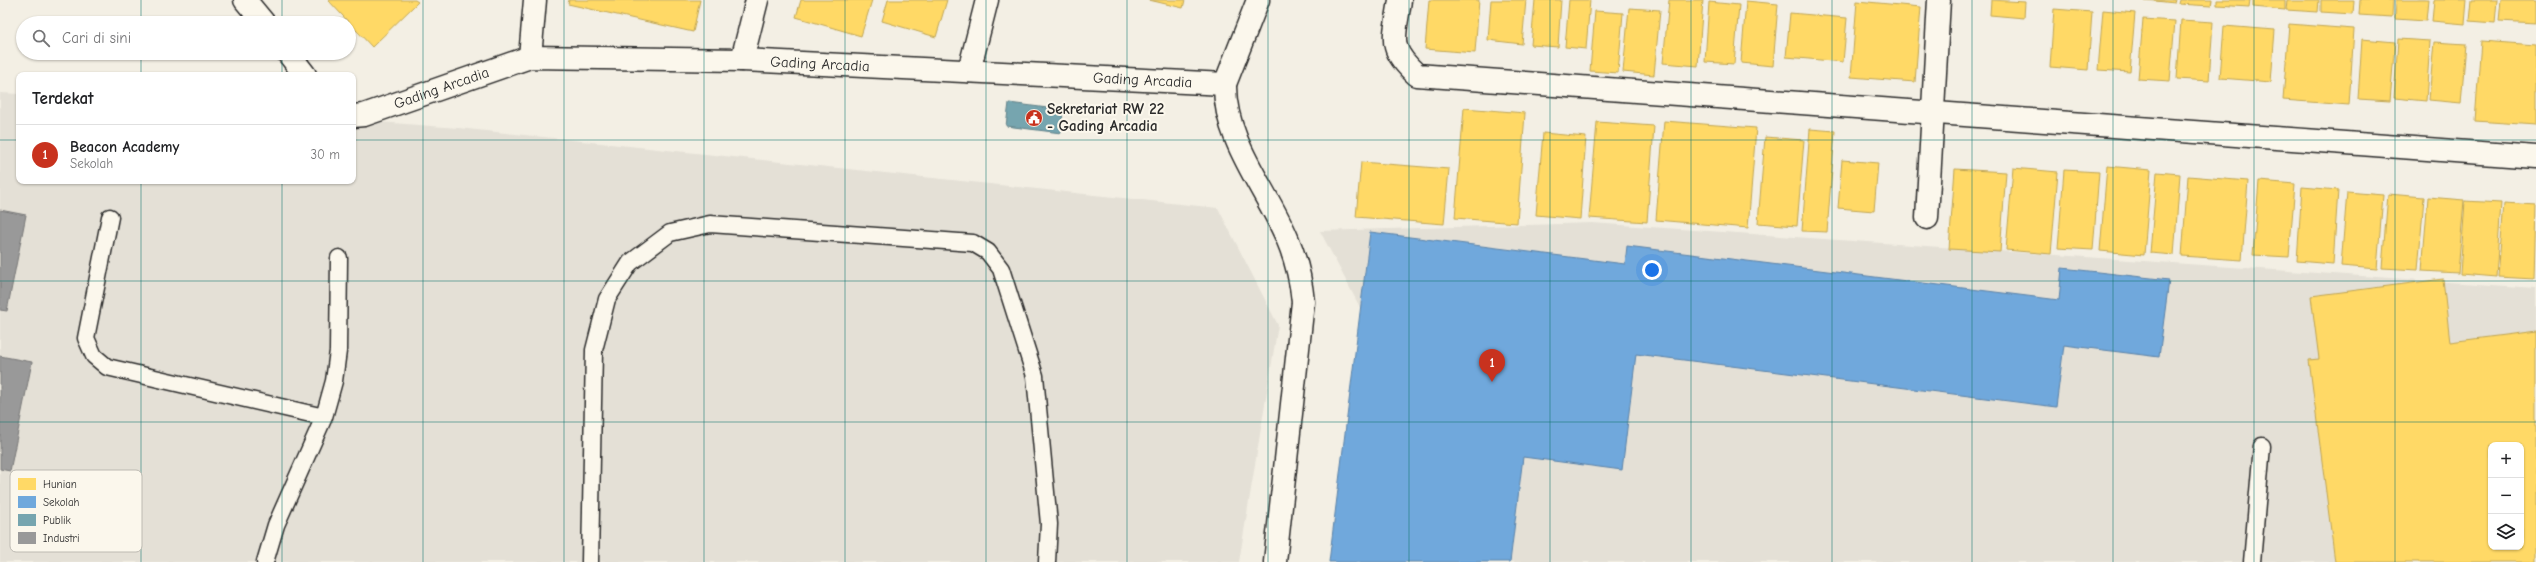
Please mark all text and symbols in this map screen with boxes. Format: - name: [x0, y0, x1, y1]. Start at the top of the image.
- search box: [16, 16, 356, 60]
- icon: search: [30, 27, 52, 49]
- text: Cari di sini: [62, 29, 131, 47]
- street label: Gading Arcadia: [770, 52, 870, 75]
- street label: Gading Arcadia: [391, 63, 491, 113]
- street label: Gading Arcadia: [1092, 68, 1193, 91]
- text: Terdekat: [32, 89, 94, 108]
- place label: Sekretariat RW 22 - Gading Arcadia: [1047, 100, 1164, 135]
- public building icon: Sekretariat RW 22 - Gading Arcadia: [1024, 108, 1044, 128]
- text: Beacon Academy: [70, 138, 179, 156]
- text: 1: [42, 147, 48, 162]
- text: 30 m: [310, 147, 340, 162]
- text: Sekolah: [70, 156, 113, 171]
- your location: [1642, 260, 1662, 280]
- pin: 1: [1479, 349, 1505, 382]
- map controls: [2488, 442, 2524, 550]
- button: +: [2488, 442, 2524, 478]
- legend: [10, 470, 142, 552]
- text: Hunian: [43, 478, 77, 491]
- button: −: [2488, 478, 2524, 514]
- text: Sekolah: [43, 496, 80, 509]
- text: Publik: [43, 514, 72, 527]
- button: layers: [2488, 514, 2524, 550]
- text: Industri: [43, 532, 79, 545]

